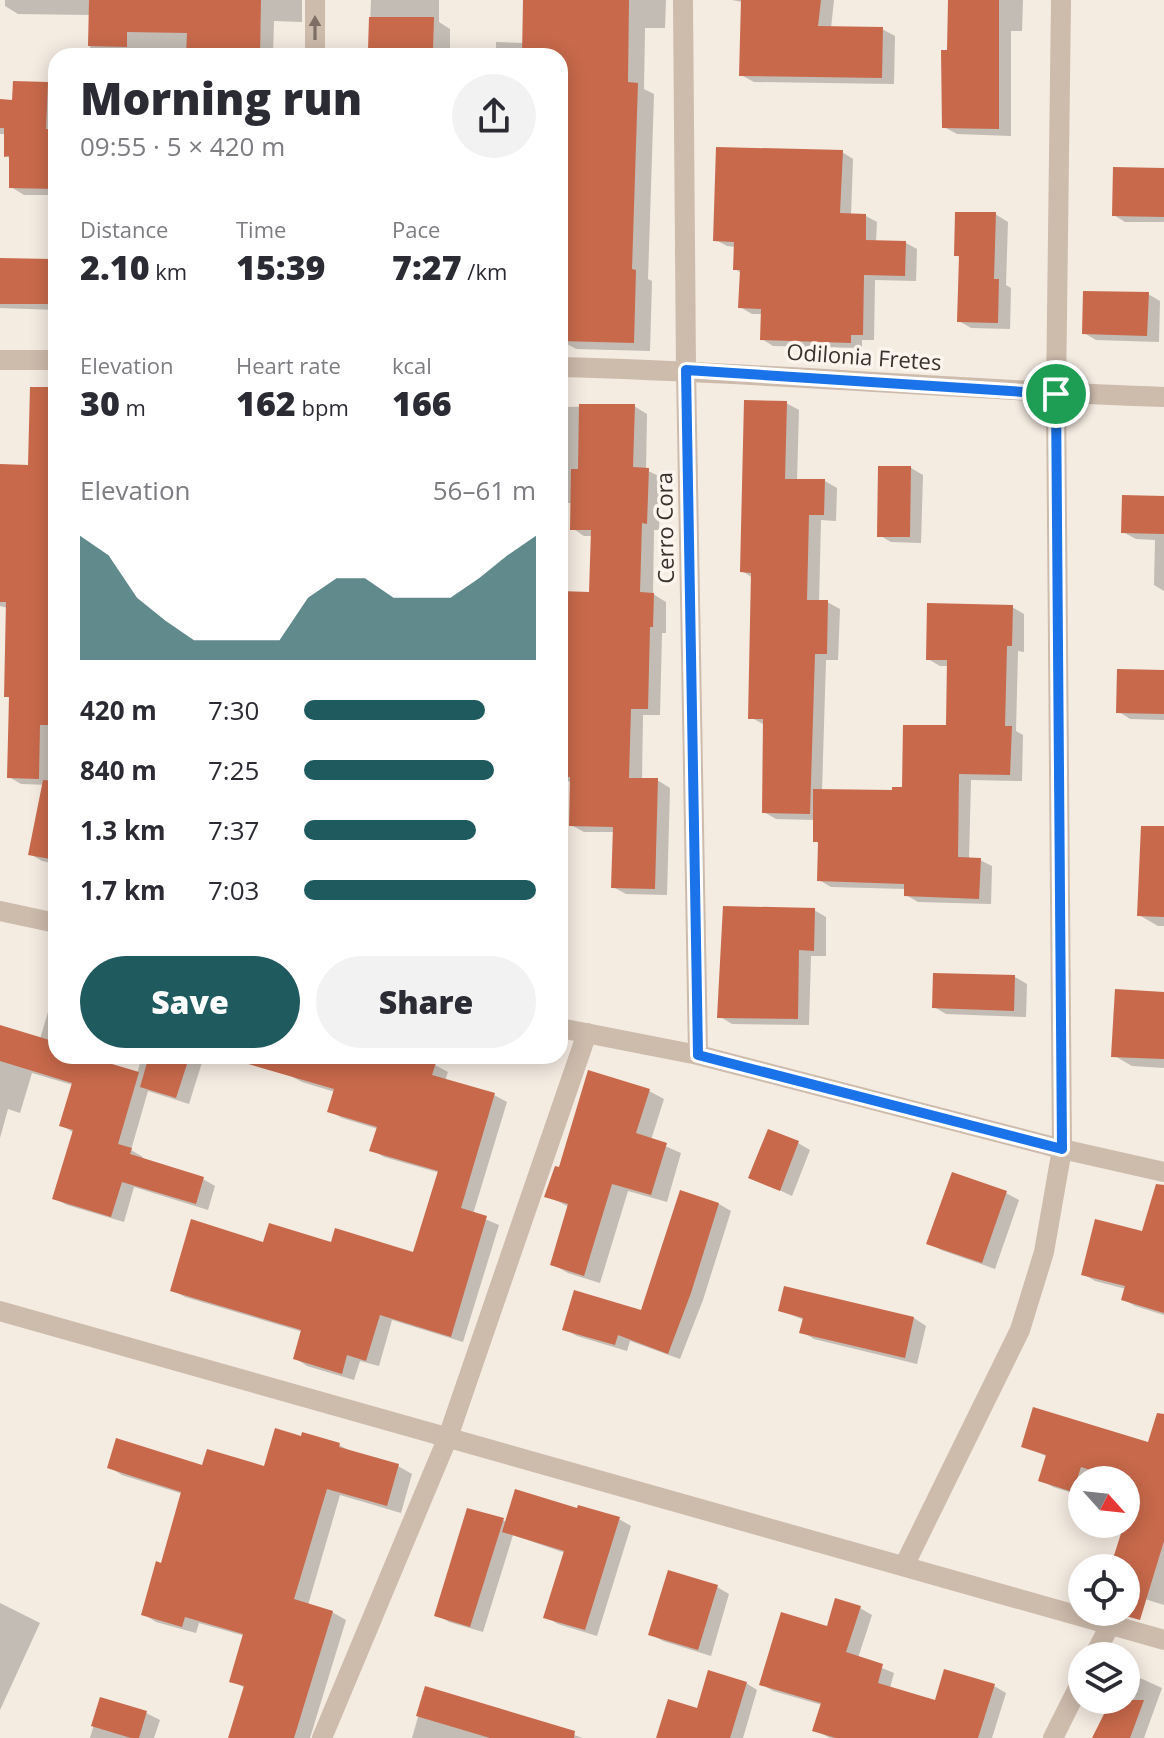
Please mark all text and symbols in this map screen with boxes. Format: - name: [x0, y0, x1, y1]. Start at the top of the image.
- one-way arrow: [309, 15, 321, 40]
- text: Morning run: [80, 68, 362, 128]
- button: share: [452, 74, 536, 158]
- text: 09:55 · 5 × 420 m: [80, 128, 285, 164]
- text: Distance: [80, 214, 168, 244]
- text: Time: [236, 214, 286, 244]
- text: Pace: [392, 214, 440, 244]
- text: 2.10: [80, 244, 150, 290]
- text: 15:39: [236, 244, 326, 290]
- text: 7:27: [392, 244, 462, 290]
- text: km: [150, 256, 187, 286]
- text: /km: [462, 256, 507, 286]
- street label: Odilonia Fretes: [786, 336, 943, 376]
- text: Elevation: [80, 350, 173, 380]
- text: Heart rate: [236, 350, 341, 380]
- text: kcal: [392, 350, 432, 380]
- pin: [1022, 360, 1090, 428]
- icon: arrive: [1034, 372, 1078, 416]
- text: 30: [80, 380, 120, 426]
- text: 162: [236, 380, 296, 426]
- text: 166: [392, 380, 452, 426]
- text: m: [120, 392, 146, 422]
- text: bpm: [296, 392, 349, 422]
- text: Elevation: [80, 472, 190, 508]
- text: 56–61 m: [433, 472, 536, 508]
- street label: Cerro Cora: [648, 472, 680, 584]
- text: 420 m: [80, 692, 157, 728]
- text: 7:30: [208, 692, 259, 728]
- text: 840 m: [80, 752, 157, 788]
- text: 7:25: [208, 752, 259, 788]
- text: 1.3 km: [80, 812, 166, 848]
- text: 7:37: [208, 812, 259, 848]
- text: 1.7 km: [80, 872, 166, 908]
- text: 7:03: [208, 872, 259, 908]
- button: Save: [80, 956, 300, 1048]
- button: Share: [316, 956, 536, 1048]
- north arrow: [1068, 1466, 1140, 1538]
- map controls: [1068, 1466, 1140, 1714]
- button: locate: [1068, 1554, 1140, 1626]
- button: layers: [1068, 1642, 1140, 1714]

